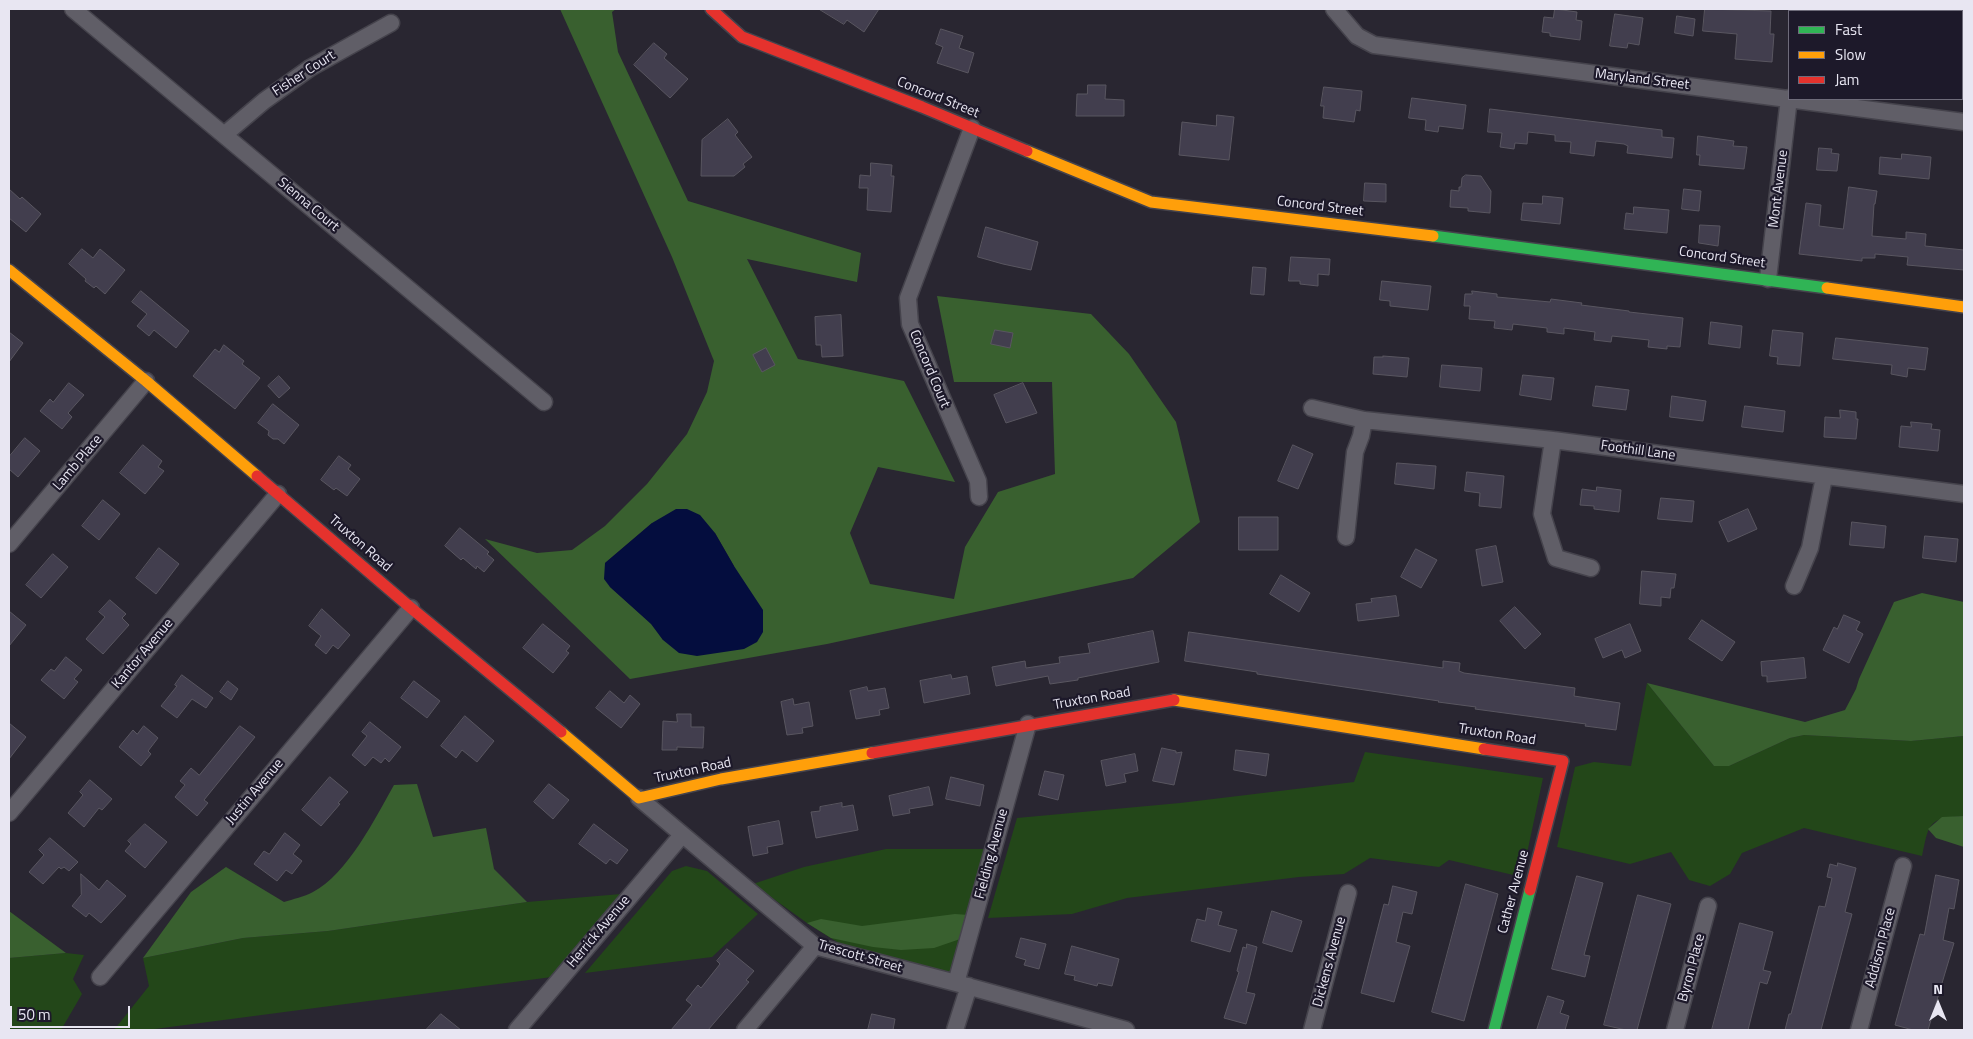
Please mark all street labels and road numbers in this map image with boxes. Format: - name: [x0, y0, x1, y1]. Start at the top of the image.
- street label: Fisher Court: [269, 47, 339, 101]
- street label: Maryland Street: [1594, 66, 1690, 94]
- street label: Concord Street: [895, 74, 981, 122]
- street label: Mont Avenue: [1766, 149, 1792, 229]
- street label: Sienna Court: [274, 174, 342, 236]
- street label: Concord Street: [1276, 193, 1364, 221]
- street label: Concord Street: [1678, 244, 1766, 272]
- street label: Concord Court: [905, 328, 953, 410]
- street label: Lamb Place: [50, 432, 106, 494]
- street label: Foothill Lane: [1600, 437, 1676, 465]
- street label: Truxton Road: [325, 512, 395, 576]
- street label: Kantor Avenue: [109, 615, 177, 693]
- street label: Truxton Road: [1052, 684, 1132, 714]
- street label: Truxton Road: [1457, 721, 1537, 749]
- street label: Truxton Road: [653, 755, 733, 787]
- street label: Justin Avenue: [223, 756, 287, 828]
- street label: Fielding Avenue: [972, 807, 1012, 901]
- street label: Cather Avenue: [1495, 848, 1533, 936]
- street label: Herrick Avenue: [564, 893, 634, 971]
- street label: Addison Place: [1862, 906, 1900, 990]
- street label: Dickens Avenue: [1310, 915, 1350, 1009]
- street label: Byron Place: [1675, 932, 1709, 1004]
- street label: Trescott Street: [816, 937, 904, 977]

